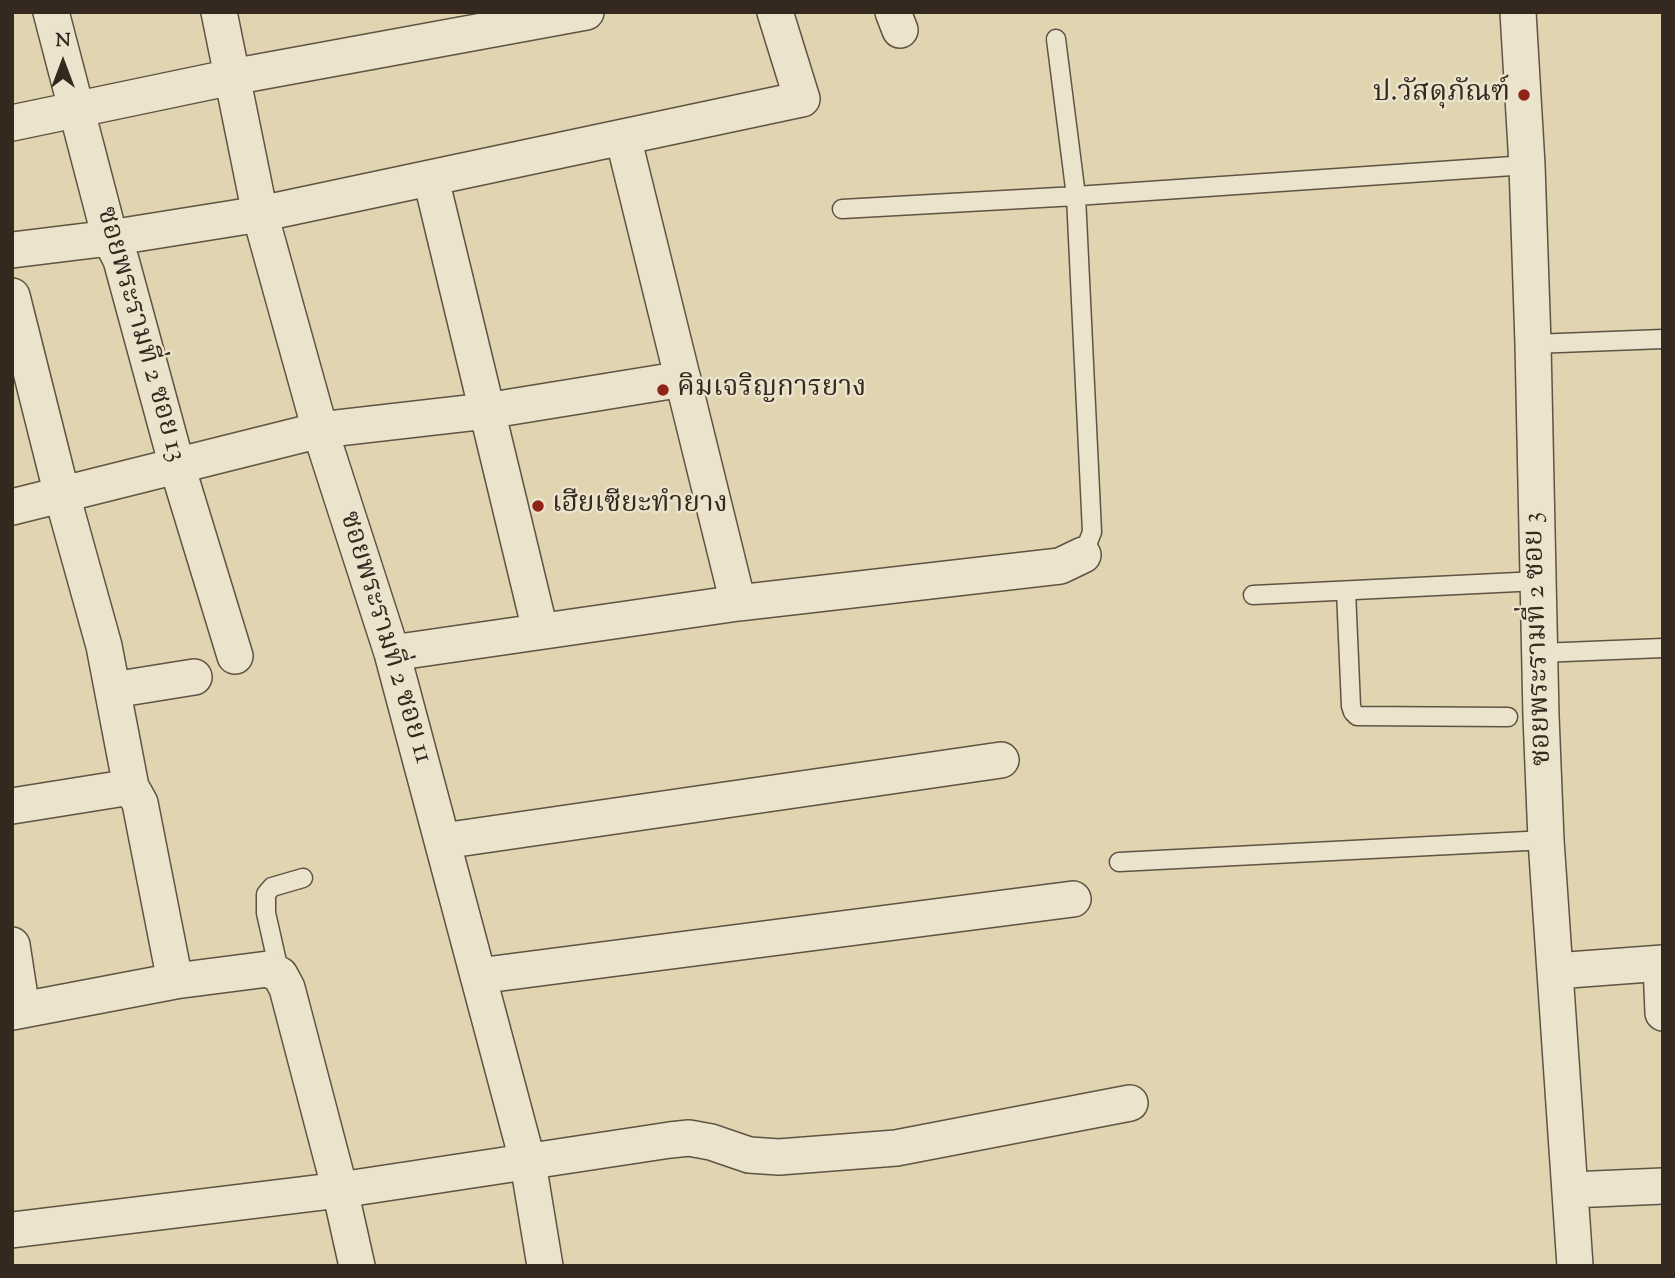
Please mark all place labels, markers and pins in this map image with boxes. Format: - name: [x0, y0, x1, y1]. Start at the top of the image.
- place label: ป.วัสดุภัณฑ์: [1373, 78, 1510, 112]
- marker: ป.วัสดุภัณฑ์: [1516, 87, 1532, 103]
- place label: คิมเจริญการยาง: [677, 373, 866, 407]
- marker: คิมเจริญการยาง: [655, 382, 671, 398]
- place label: เฮียเซียะทำยาง: [552, 489, 728, 523]
- marker: เฮียเซียะทำยาง: [530, 498, 546, 514]

